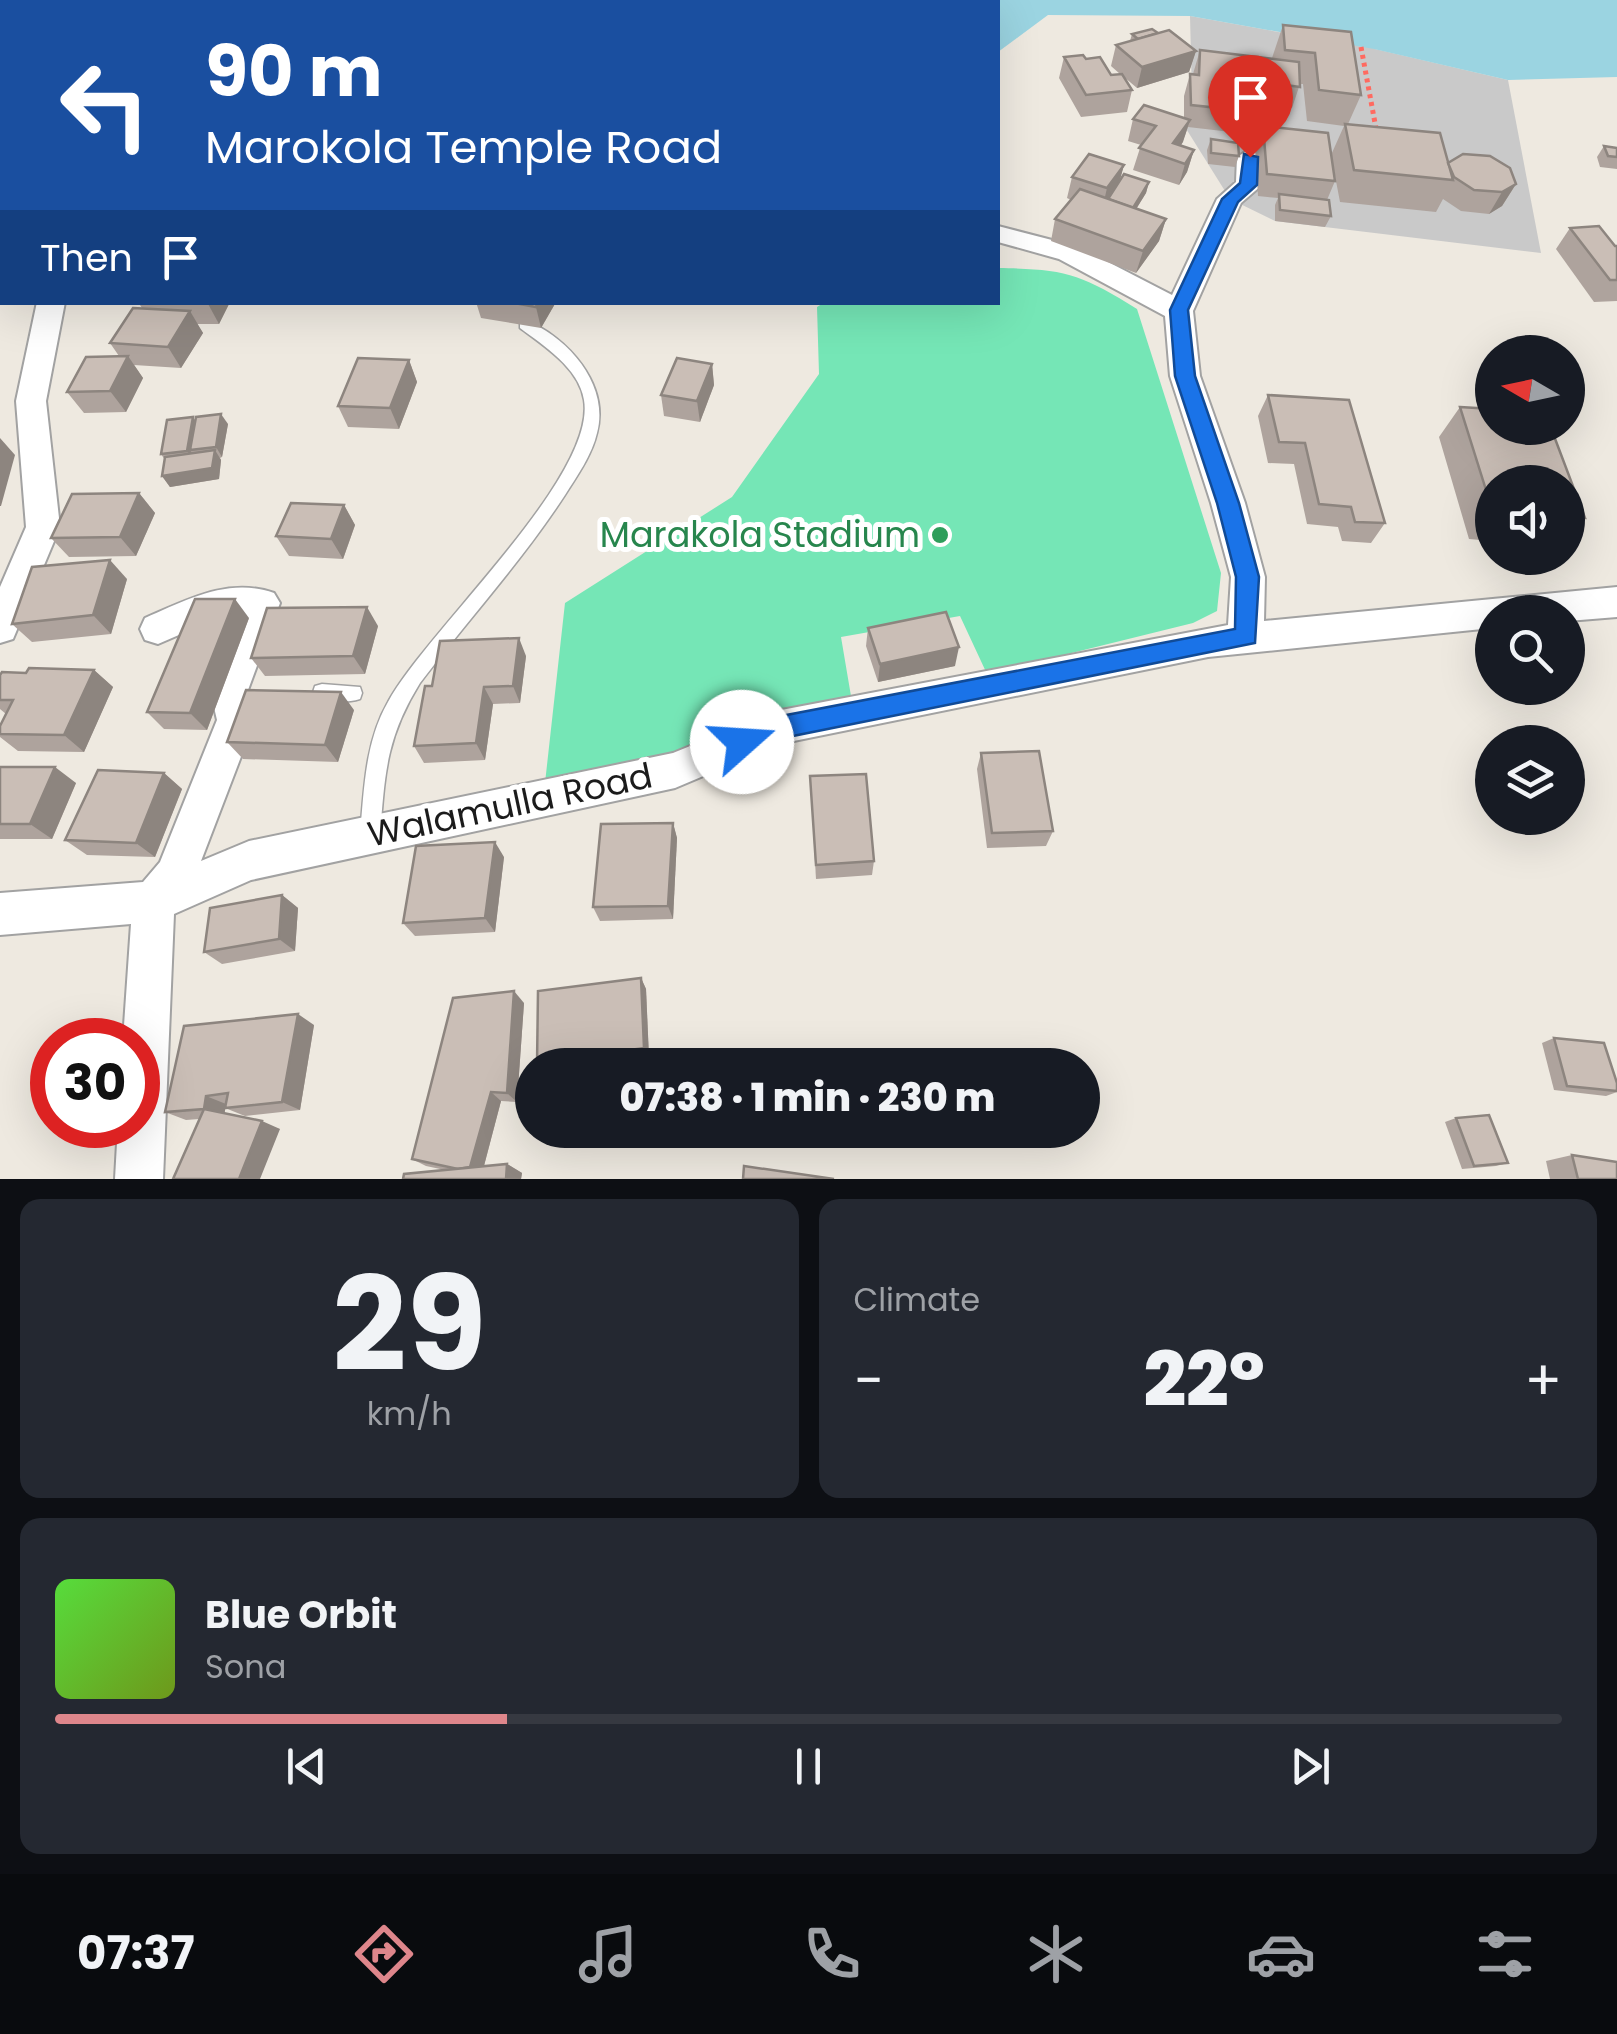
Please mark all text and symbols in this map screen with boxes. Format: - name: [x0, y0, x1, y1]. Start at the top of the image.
- text: 90 m: [205, 22, 383, 121]
- icon: left: [40, 40, 170, 170]
- pin: [1208, 55, 1293, 158]
- icon: arrive: [1223, 70, 1278, 125]
- text: Marokola Temple Road: [205, 116, 722, 179]
- icon: arrive: [153, 230, 208, 285]
- text: Then: [40, 231, 133, 284]
- north arrow: [1475, 335, 1585, 445]
- map controls: [1475, 335, 1585, 835]
- button: sound: [1475, 465, 1585, 575]
- place label: Marakola Stadium: [600, 510, 920, 559]
- marker: Marakola Stadium: [929, 524, 951, 546]
- button: search: [1475, 595, 1585, 705]
- position arrow: [690, 690, 794, 794]
- button: layers: [1475, 725, 1585, 835]
- street label: Walamulla Road: [363, 750, 657, 859]
- speed limit sign: 30: [30, 1018, 160, 1148]
- text: 07:38 · 1 min · 230 m: [620, 1071, 995, 1124]
- text: 29: [332, 1233, 486, 1416]
- text: Climate: [854, 1277, 980, 1322]
- text: 22°: [1143, 1327, 1265, 1432]
- text: −: [854, 1342, 884, 1419]
- text: +: [1524, 1342, 1562, 1419]
- text: km/h: [367, 1391, 452, 1436]
- text: Blue Orbit: [205, 1588, 397, 1641]
- text: Sona: [205, 1644, 286, 1689]
- icon: previous: [279, 1739, 334, 1794]
- icon: pause: [781, 1739, 836, 1794]
- icon: next: [1283, 1739, 1338, 1794]
- icon: directions: [349, 1919, 419, 1989]
- icon: music: [573, 1919, 643, 1989]
- icon: phone: [797, 1919, 867, 1989]
- icon: climate: [1021, 1919, 1091, 1989]
- icon: car: [1246, 1919, 1316, 1989]
- icon: filters: [1470, 1919, 1540, 1989]
- text: 07:37: [77, 1922, 195, 1985]

